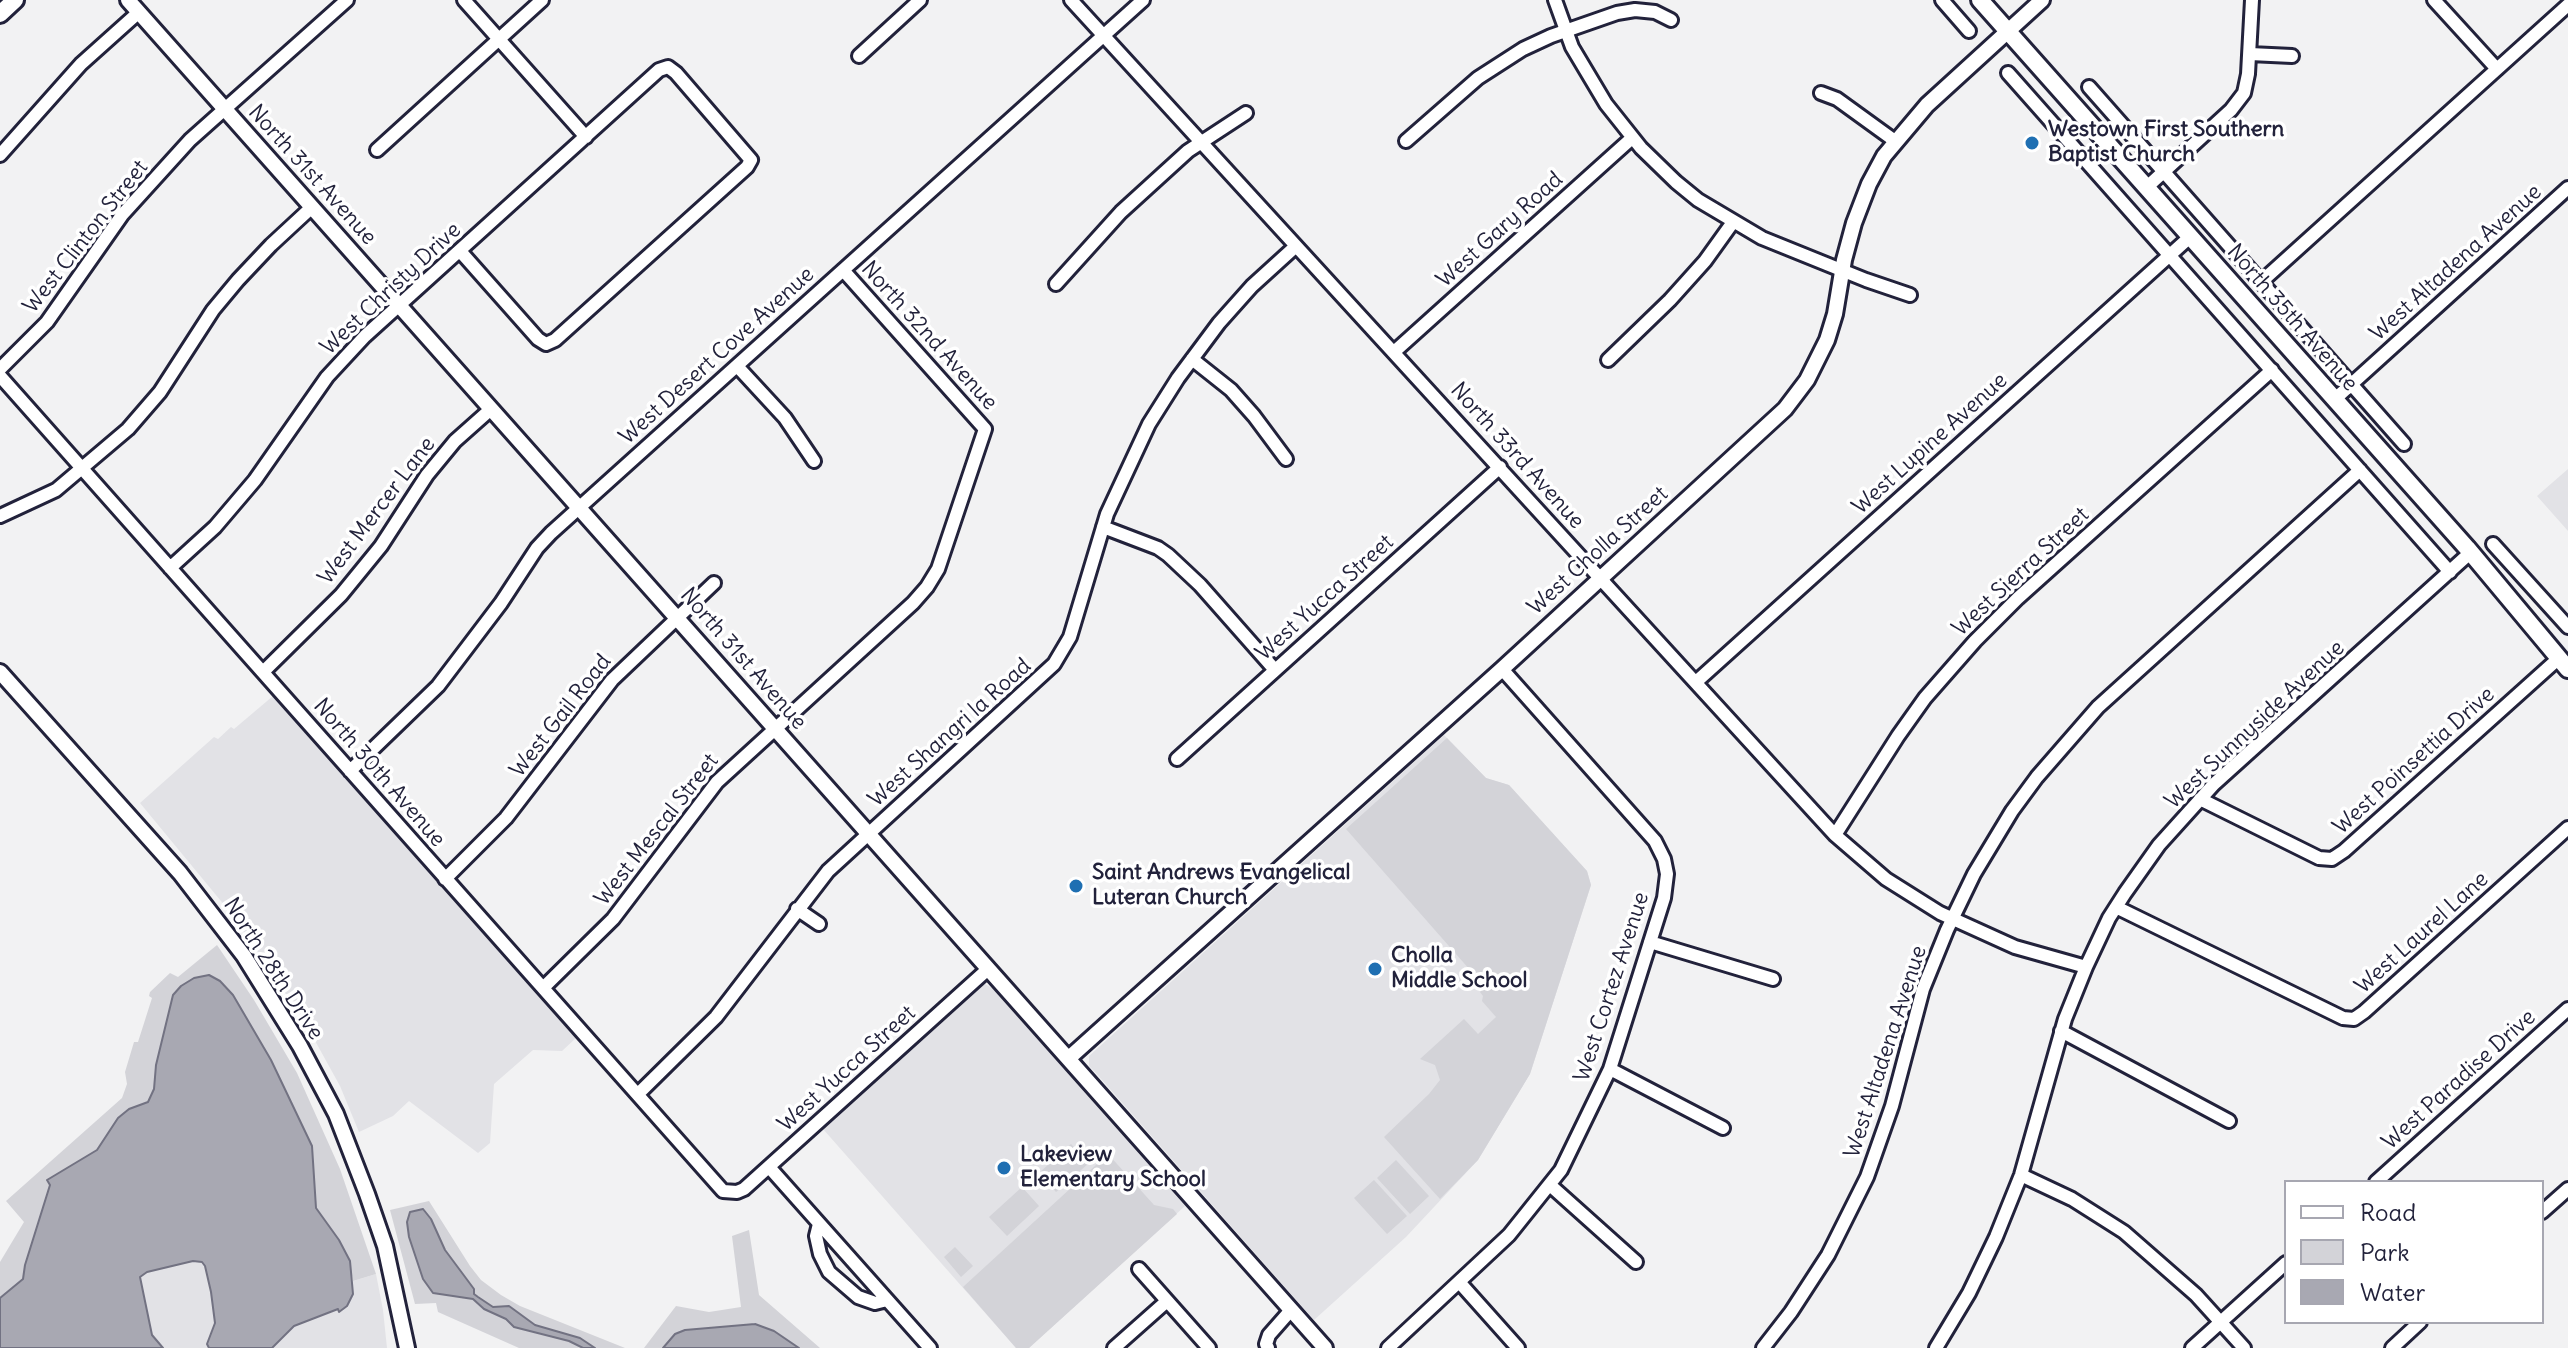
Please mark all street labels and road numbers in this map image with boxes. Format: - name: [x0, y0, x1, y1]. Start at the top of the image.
- street label: North 31st Avenue: [242, 100, 382, 250]
- street label: West Clinton Street: [18, 155, 154, 319]
- street label: West Gary Road: [1432, 167, 1568, 293]
- street label: West Altadena Avenue: [2365, 179, 2547, 347]
- street label: West Christy Drive: [315, 217, 467, 361]
- street label: North 35th Avenue: [2221, 239, 2363, 397]
- street label: North 32nd Avenue: [855, 256, 1003, 416]
- street label: West Desert Cove Avenue: [614, 262, 820, 450]
- street label: West Lupine Avenue: [1847, 368, 2013, 520]
- street label: North 33rd Avenue: [1445, 378, 1589, 534]
- street label: West Mercer Lane: [313, 432, 441, 590]
- street label: West Cholla Street: [1522, 481, 1674, 621]
- street label: West Sierra Street: [1947, 502, 2095, 642]
- street label: West Yucca Street: [1251, 529, 1399, 667]
- street label: North 31st Avenue: [674, 583, 812, 735]
- street label: West Sunnyside Avenue: [2160, 635, 2350, 815]
- street label: West Gail Road: [505, 649, 617, 783]
- street label: West Shangri la Road: [863, 653, 1037, 813]
- street label: West Poinsettia Drive: [2328, 682, 2500, 840]
- street label: North 30th Avenue: [307, 693, 451, 853]
- street label: West Mescal Street: [589, 749, 725, 911]
- street label: West Laurel Lane: [2350, 866, 2494, 1000]
- street label: West Cortez Avenue: [1569, 889, 1655, 1085]
- street label: North 28th Drive: [217, 893, 329, 1045]
- street label: West Altadena Avenue: [1839, 943, 1933, 1161]
- street label: West Yucca Street: [773, 1000, 921, 1138]
- street label: West Paradise Drive: [2377, 1004, 2541, 1156]

